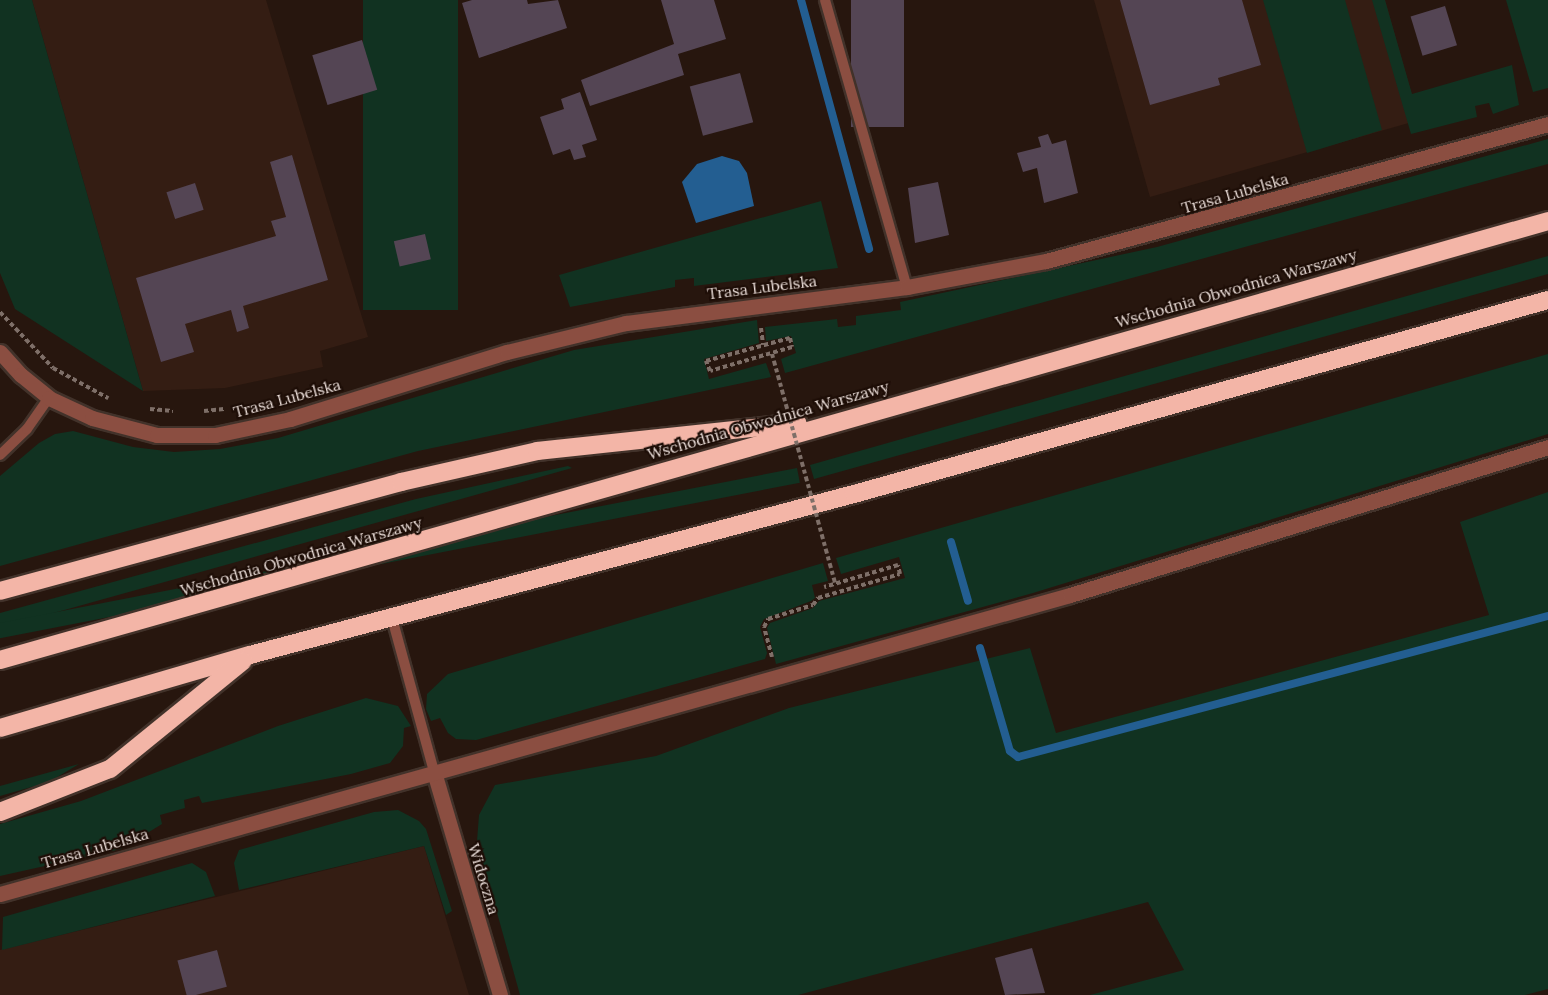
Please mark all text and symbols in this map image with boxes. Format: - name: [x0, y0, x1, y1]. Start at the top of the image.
- street label: Trasa Lubelska: [1179, 169, 1291, 217]
- street label: Wschodnia Obwodnica Warszawy: [1113, 244, 1359, 332]
- street label: Trasa Lubelska: [706, 271, 818, 303]
- street label: Trasa Lubelska: [231, 374, 343, 422]
- street label: Wschodnia Obwodnica Warszawy: [645, 376, 891, 464]
- street label: Wschodnia Obwodnica Warszawy: [178, 512, 424, 600]
- street label: Trasa Lubelska: [39, 824, 151, 872]
- street label: Widoczna: [464, 841, 504, 917]

